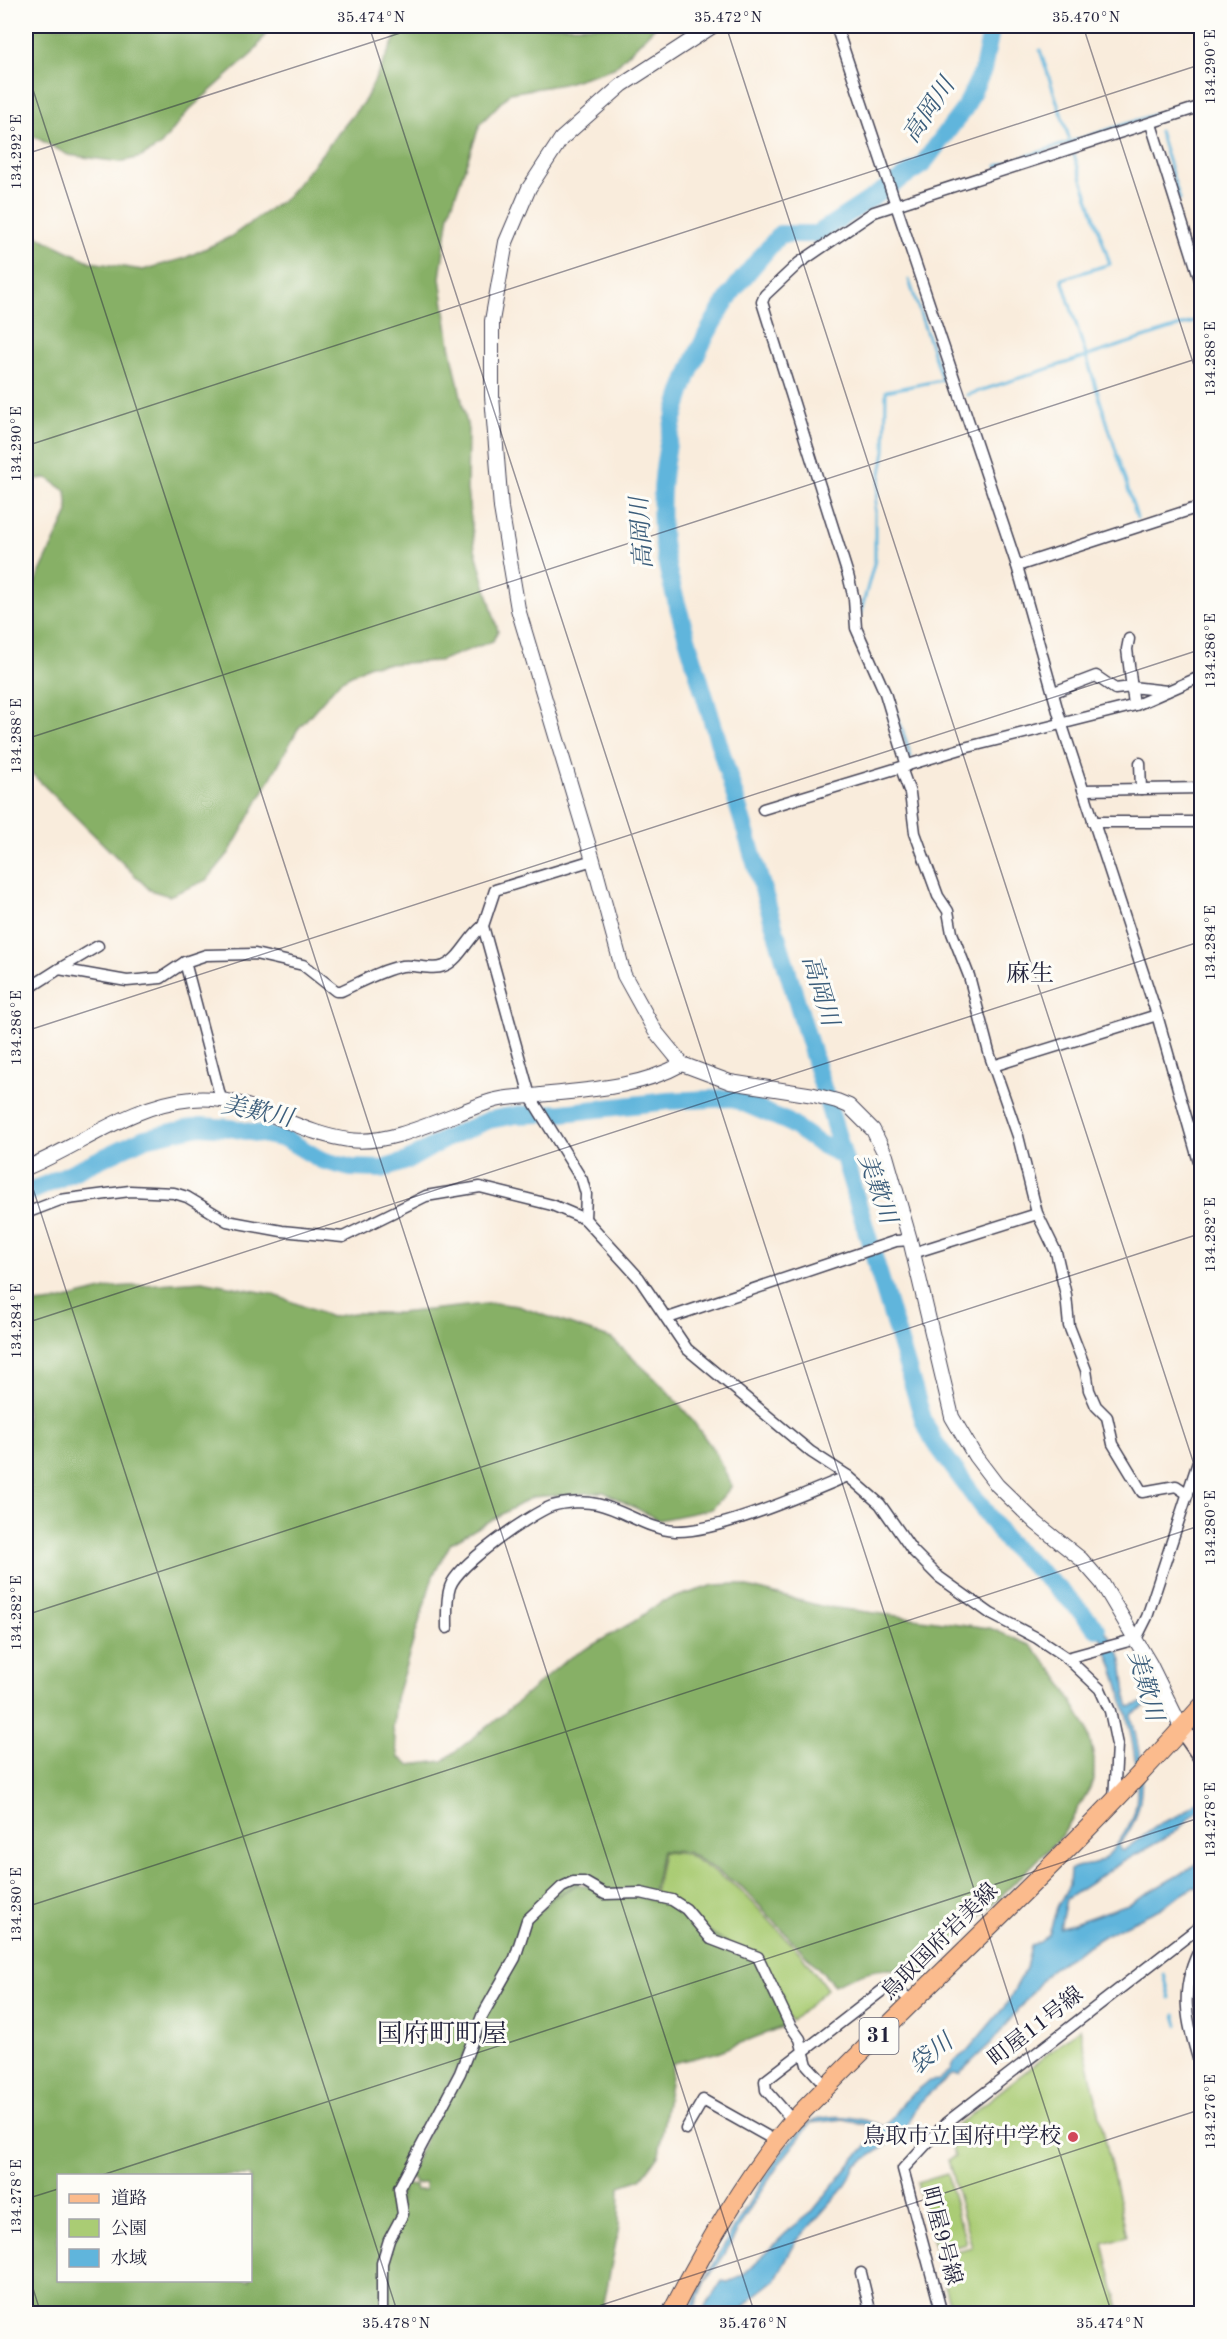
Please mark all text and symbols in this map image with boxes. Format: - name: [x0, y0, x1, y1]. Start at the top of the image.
- text: 35.474°N: [337, 11, 405, 26]
- text: 35.472°N: [694, 11, 762, 26]
- text: 35.470°N: [1052, 11, 1120, 26]
- text: 134.290°E: [1204, 29, 1219, 105]
- water label: 高岡川: [897, 70, 962, 148]
- text: 134.292°E: [10, 114, 25, 190]
- text: 134.288°E: [1204, 321, 1219, 397]
- text: 134.290°E: [10, 406, 25, 482]
- water label: 高岡川: [625, 493, 657, 570]
- text: 134.286°E: [1204, 613, 1219, 689]
- text: 134.288°E: [10, 698, 25, 774]
- text: 134.284°E: [1204, 905, 1219, 981]
- water label: 高岡川: [797, 952, 845, 1032]
- district label: 麻生: [1006, 960, 1054, 987]
- text: 134.286°E: [10, 990, 25, 1066]
- water label: 美歎川: [219, 1091, 298, 1133]
- water label: 美歎川: [853, 1150, 903, 1230]
- text: 134.282°E: [1204, 1197, 1219, 1273]
- text: 134.284°E: [10, 1283, 25, 1359]
- text: 134.280°E: [1204, 1490, 1219, 1566]
- text: 134.282°E: [10, 1575, 25, 1651]
- water label: 美歎川: [1123, 1647, 1169, 1727]
- text: 134.278°E: [1204, 1782, 1219, 1858]
- text: 134.280°E: [10, 1867, 25, 1943]
- street label: 鳥取国府岩美線: [876, 1878, 1002, 2004]
- street label: 町屋11号線: [983, 1982, 1088, 2071]
- road number: 31: [860, 2018, 898, 2054]
- district label: 国府町町屋: [377, 2020, 507, 2048]
- water label: 袋川: [904, 2026, 961, 2079]
- text: 134.276°E: [1204, 2074, 1219, 2150]
- place label: 鳥取市立国府中学校: [863, 2124, 1061, 2148]
- marker: 鳥取市立国府中学校: [1066, 2130, 1080, 2144]
- text: 134.278°E: [10, 2159, 25, 2235]
- legend: [57, 2174, 252, 2282]
- street label: 町屋9号線: [917, 2184, 967, 2288]
- text: 道路: [111, 2188, 147, 2208]
- text: 公園: [111, 2219, 147, 2238]
- text: 水域: [111, 2248, 147, 2268]
- text: 35.478°N: [362, 2317, 430, 2332]
- text: 35.476°N: [719, 2317, 787, 2332]
- text: 35.474°N: [1076, 2317, 1144, 2332]

